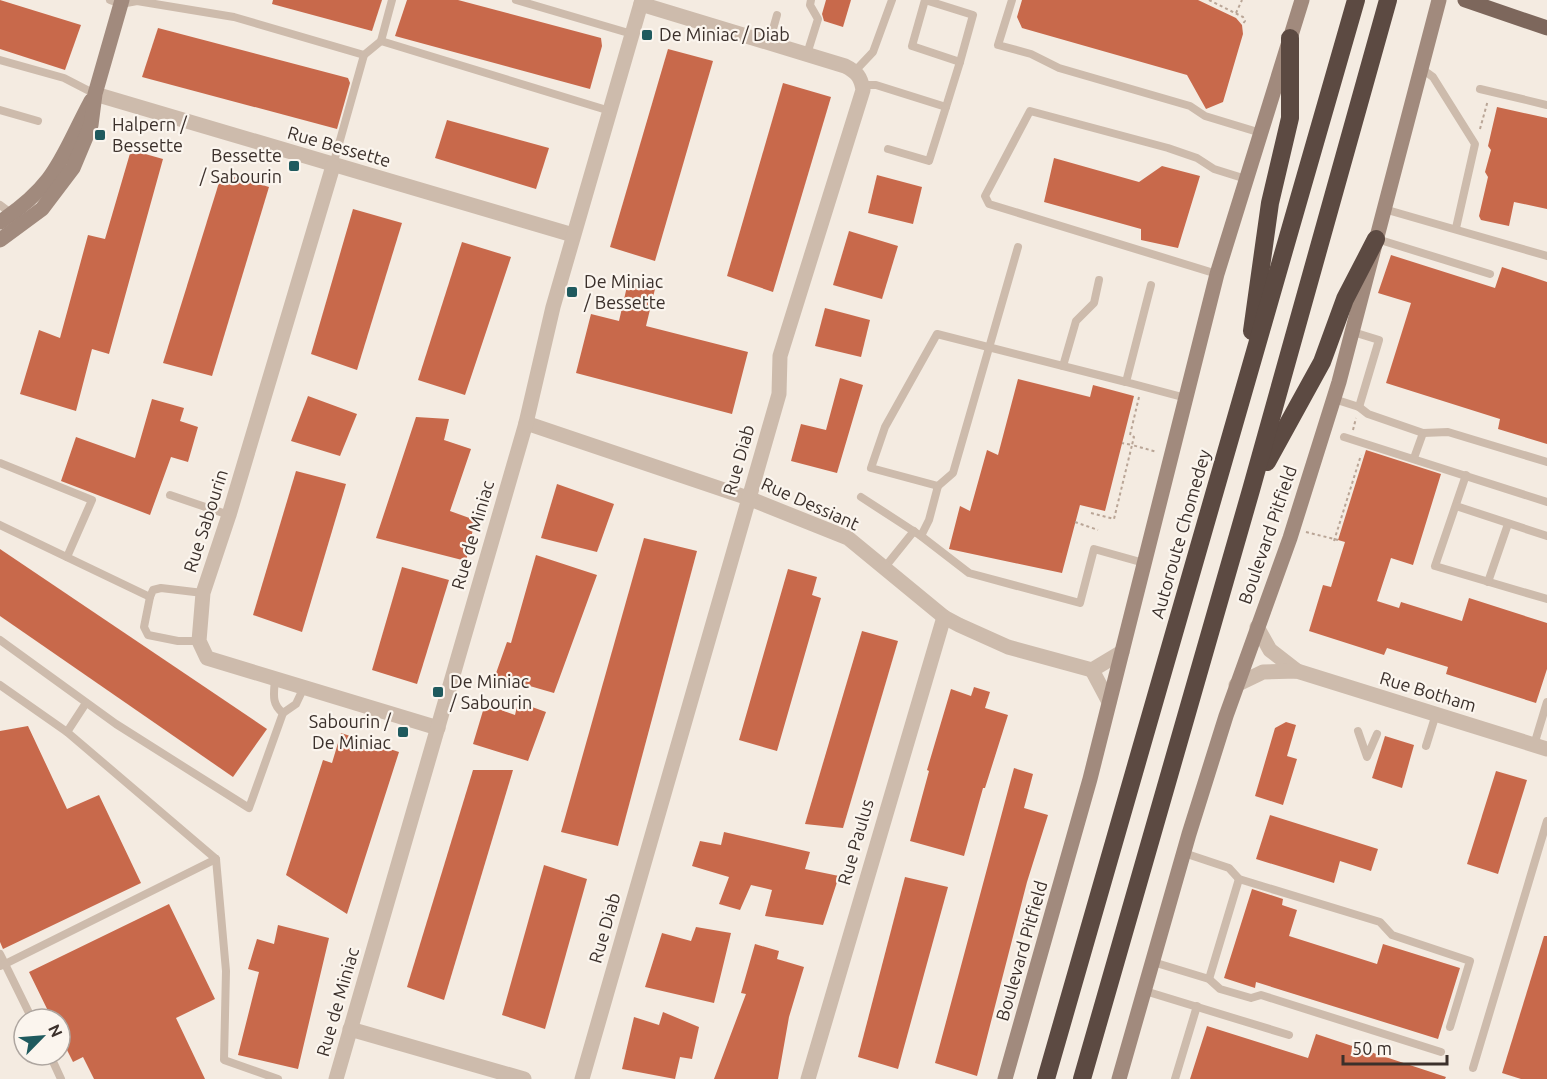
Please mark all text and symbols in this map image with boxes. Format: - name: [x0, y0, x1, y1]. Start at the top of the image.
- place label: De Miniac / Diab: [659, 24, 790, 44]
- marker: De Miniac / Diab: [640, 28, 654, 42]
- place label: Halpern / Bessette: [112, 114, 188, 155]
- street label: Rue Bessette: [285, 122, 393, 170]
- marker: Halpern / Bessette: [93, 128, 107, 142]
- place label: Bessette / Sabourin: [199, 145, 282, 186]
- marker: Bessette / Sabourin: [287, 159, 301, 173]
- place label: De Miniac / Bessette: [583, 271, 666, 312]
- marker: De Miniac / Bessette: [565, 285, 579, 299]
- street label: Rue Diab: [718, 422, 758, 497]
- street label: Autoroute Chomedey: [1146, 447, 1214, 620]
- street label: Boulevard Pitfield: [1234, 463, 1300, 606]
- street label: Rue Sabourin: [179, 467, 231, 575]
- street label: Rue Dessiant: [758, 473, 862, 534]
- street label: Rue de Miniac: [447, 478, 497, 592]
- street label: Rue Botham: [1378, 667, 1479, 715]
- place label: De Miniac / Sabourin: [449, 671, 532, 712]
- marker: De Miniac / Sabourin: [431, 685, 445, 699]
- place label: Sabourin / De Miniac: [309, 711, 392, 752]
- marker: Sabourin / De Miniac: [396, 725, 410, 739]
- street label: Rue Paulus: [833, 796, 877, 887]
- street label: Boulevard Pitfield: [991, 878, 1051, 1023]
- street label: Rue Diab: [584, 890, 624, 965]
- street label: Rue de Miniac: [312, 945, 362, 1059]
- north arrow: [12, 1007, 72, 1067]
- text: N: [45, 1021, 66, 1040]
- scale bar: [1343, 1028, 1446, 1066]
- text: 50 m: [1352, 1038, 1392, 1058]

